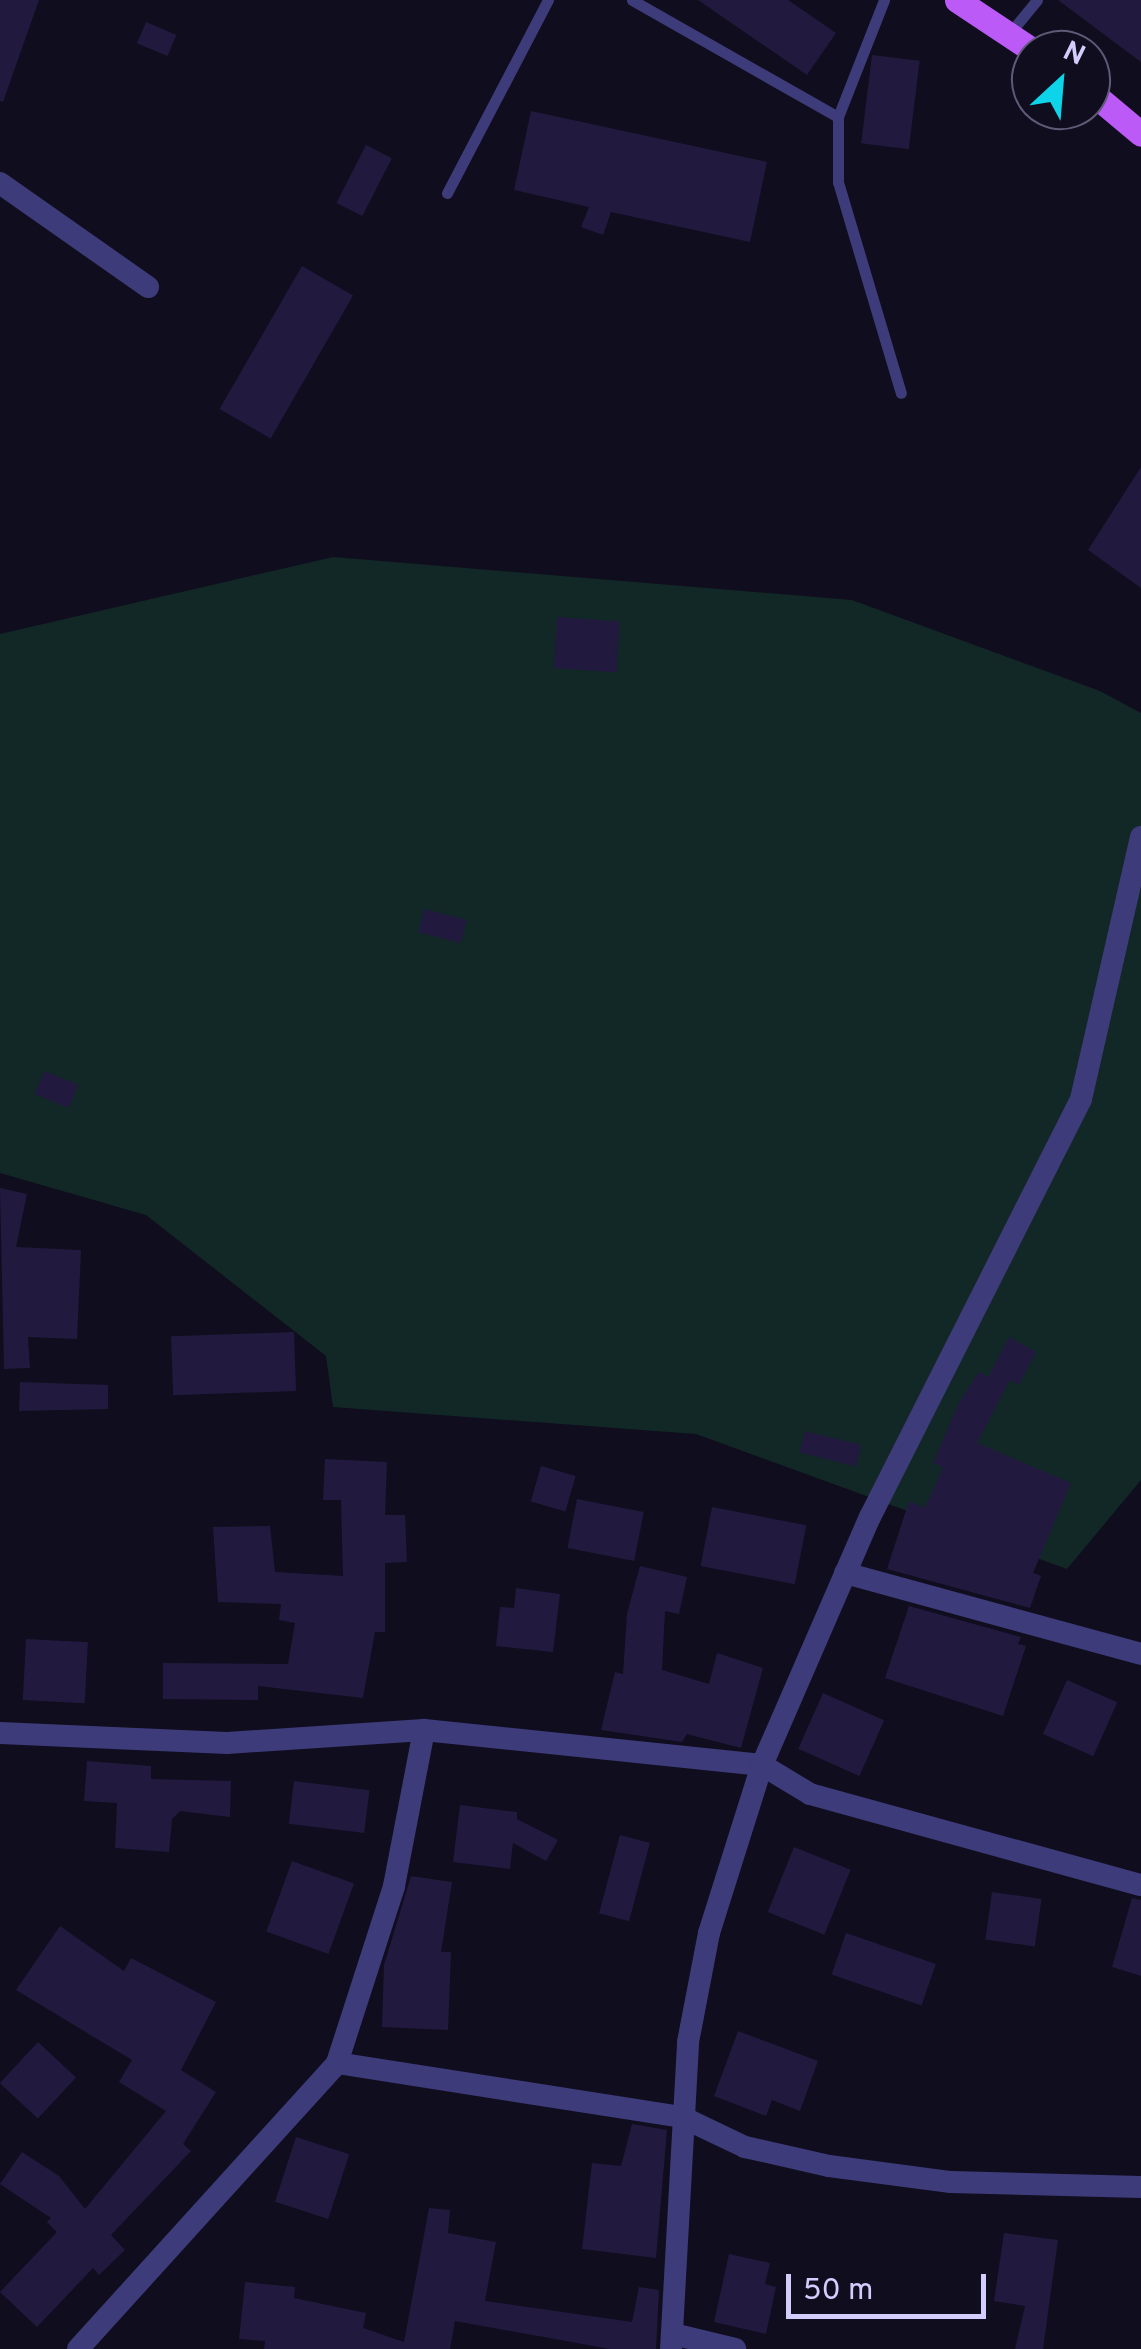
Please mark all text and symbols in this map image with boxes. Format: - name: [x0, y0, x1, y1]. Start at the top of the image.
- north arrow: [1011, 30, 1111, 130]
- text: N: [1056, 34, 1090, 75]
- scale bar: [791, 2254, 991, 2316]
- text: 50 m: [803, 2273, 873, 2310]

